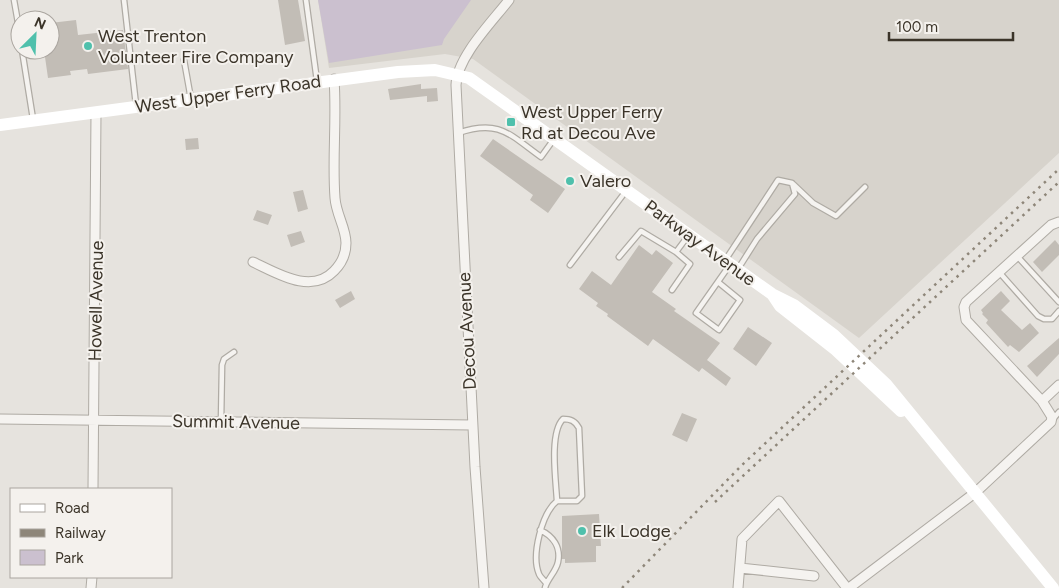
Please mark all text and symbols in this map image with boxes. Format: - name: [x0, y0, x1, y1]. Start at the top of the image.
- north arrow: [10, 10, 60, 60]
- scale bar: [889, 10, 1013, 42]
- text: N: [32, 14, 48, 34]
- text: 100 m: [896, 18, 938, 36]
- place label: West Trenton Volunteer Fire Company: [98, 25, 294, 68]
- marker: West Trenton Volunteer Fire Company: [82, 40, 94, 52]
- street label: West Upper Ferry Road: [134, 70, 322, 118]
- place label: West Upper Ferry Rd at Decou Ave: [521, 101, 663, 144]
- marker: West Upper Ferry Rd at Decou Ave: [505, 116, 517, 128]
- place label: Valero: [580, 170, 631, 192]
- marker: Valero: [564, 175, 576, 187]
- street label: Parkway Avenue: [640, 195, 760, 291]
- street label: Howell Avenue: [84, 240, 108, 362]
- street label: Decou Avenue: [453, 271, 481, 390]
- street label: Summit Avenue: [172, 410, 300, 434]
- legend: [10, 488, 172, 578]
- text: Road: [55, 499, 90, 517]
- place label: Elk Lodge: [592, 520, 671, 542]
- text: Railway: [55, 524, 106, 542]
- marker: Elk Lodge: [576, 525, 588, 537]
- text: Park: [55, 549, 84, 567]

